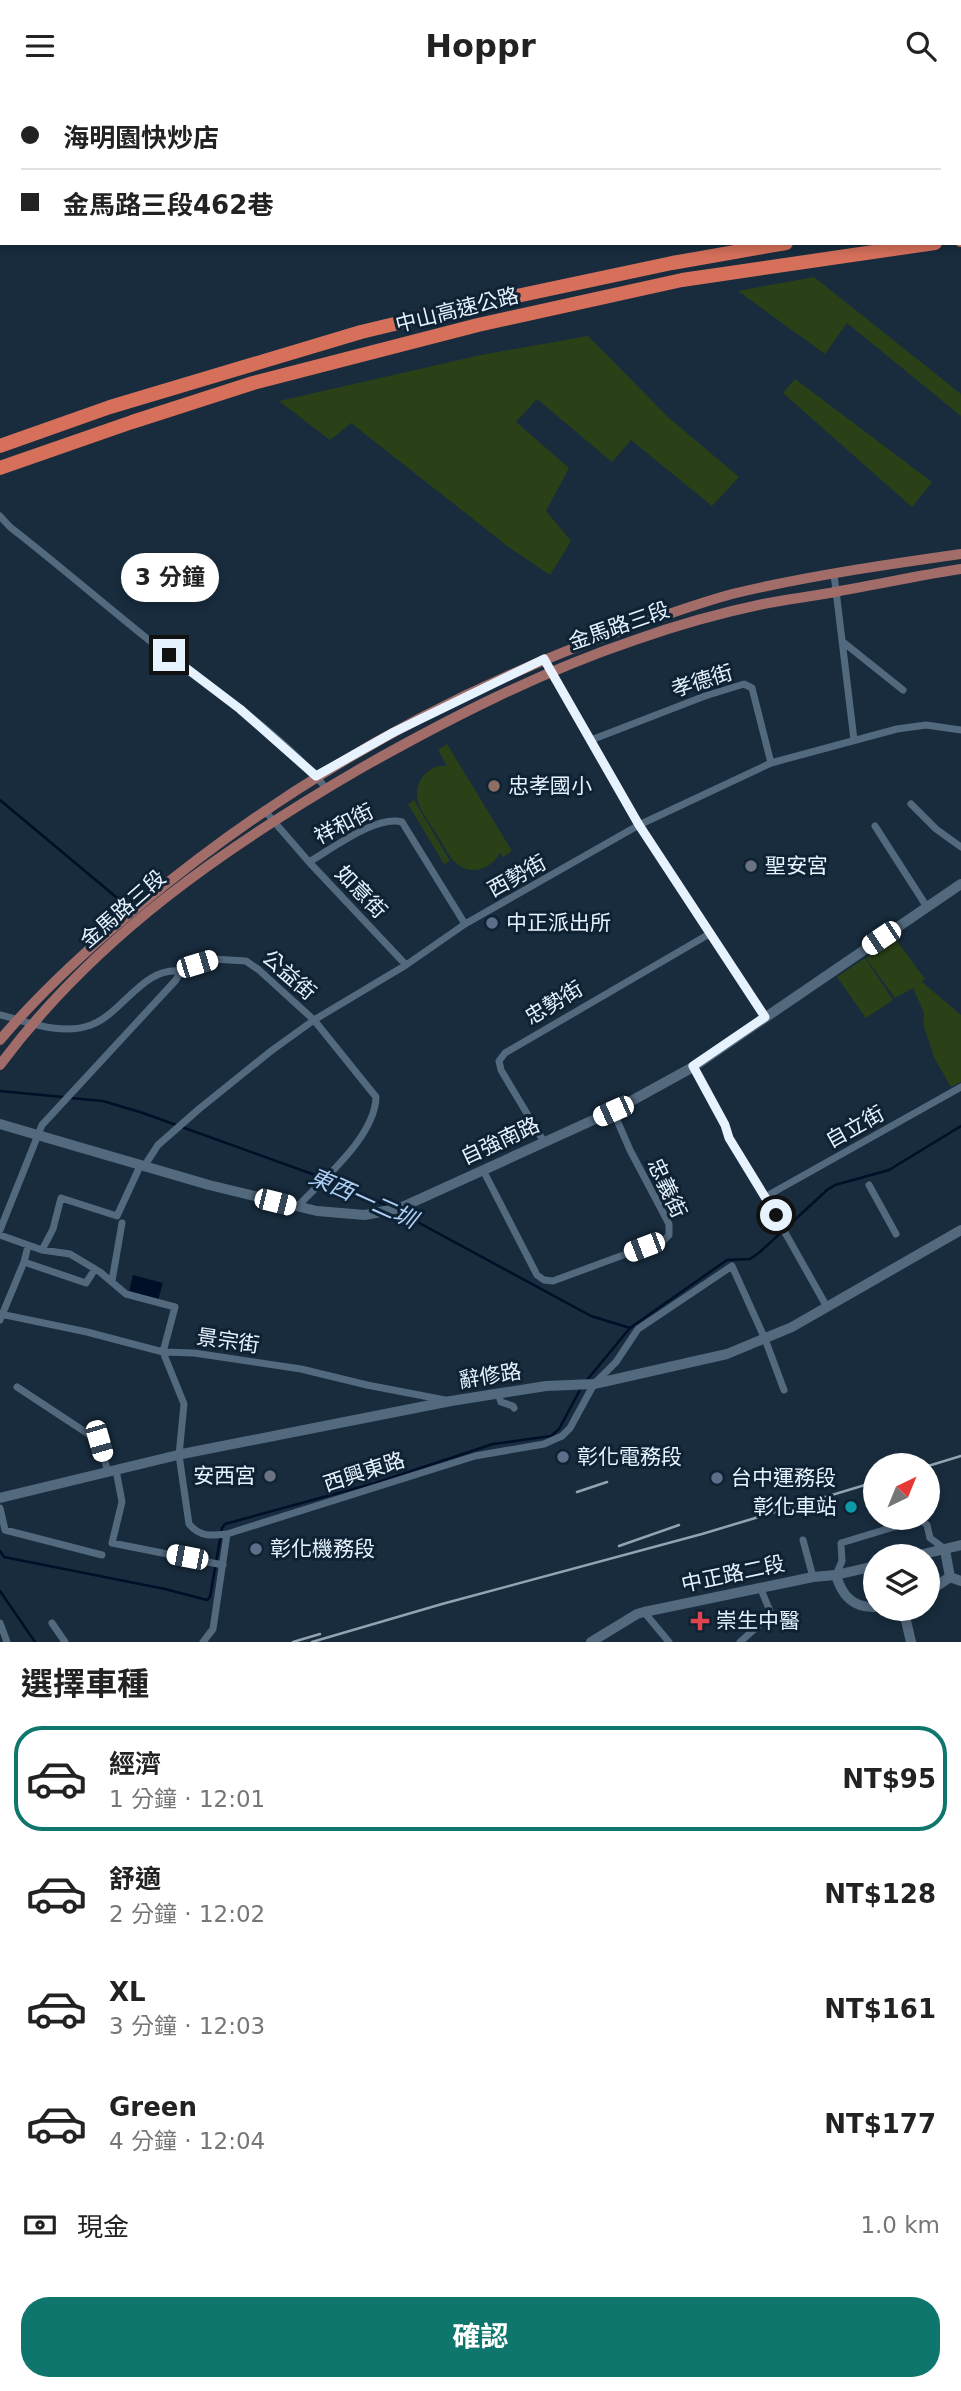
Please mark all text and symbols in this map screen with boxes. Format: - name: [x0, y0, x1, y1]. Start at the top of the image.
- icon: menu: [21, 27, 59, 65]
- text: Hoppr: [425, 27, 536, 65]
- icon: search: [902, 27, 940, 65]
- text: 海明園快炒店: [63, 123, 219, 153]
- text: 金馬路三段462巷: [63, 190, 273, 220]
- street label: 中山高速公路: [393, 283, 521, 337]
- callout: 3 分鐘: [120, 553, 218, 603]
- text: 3 分鐘: [135, 564, 205, 590]
- street label: 金馬路三段: [565, 598, 673, 654]
- route end: [153, 639, 185, 671]
- street label: 孝德街: [668, 660, 736, 702]
- place label: 忠孝國小: [508, 774, 592, 798]
- marker: 忠孝國小: [486, 778, 502, 794]
- street label: 祥和街: [310, 799, 378, 849]
- street label: 西勢街: [484, 850, 550, 902]
- place label: 聖安宮: [765, 854, 828, 878]
- marker: 聖安宮: [743, 858, 759, 874]
- street label: 如意街: [330, 861, 392, 923]
- street label: 金馬路三段: [76, 866, 170, 952]
- place label: 中正派出所: [506, 911, 611, 935]
- marker: 中正派出所: [484, 915, 500, 931]
- car: [858, 918, 905, 958]
- street label: 公益街: [257, 945, 321, 1005]
- car: [174, 948, 221, 980]
- street label: 忠勢街: [521, 976, 587, 1030]
- car: [590, 1093, 637, 1129]
- street label: 自立街: [822, 1101, 888, 1153]
- street label: 自強南路: [457, 1112, 543, 1170]
- street label: 忠義街: [643, 1154, 691, 1222]
- water label: 東西一二圳: [305, 1163, 424, 1234]
- car: [253, 1187, 298, 1217]
- route start: [760, 1199, 792, 1231]
- car: [621, 1230, 668, 1264]
- street label: 景宗街: [195, 1325, 261, 1357]
- street label: 辭修路: [457, 1359, 523, 1393]
- car: [84, 1418, 115, 1464]
- place label: 彰化電務段: [577, 1445, 682, 1469]
- street label: 西興東路: [320, 1448, 408, 1496]
- marker: 彰化電務段: [555, 1449, 571, 1465]
- north arrow: [863, 1453, 940, 1529]
- map controls: [863, 1453, 940, 1621]
- place label: 安西宮: [193, 1464, 256, 1488]
- place label: 台中運務段: [731, 1466, 836, 1490]
- marker: 安西宮: [262, 1468, 278, 1484]
- marker: 台中運務段: [709, 1470, 725, 1486]
- place label: 彰化車站: [753, 1495, 837, 1519]
- marker: 彰化車站: [843, 1499, 859, 1515]
- place label: 彰化機務段: [270, 1537, 375, 1561]
- marker: 彰化機務段: [248, 1541, 264, 1557]
- car: [165, 1543, 210, 1571]
- button: layers: [863, 1544, 940, 1621]
- street label: 中正路二段: [679, 1551, 787, 1597]
- place label: 崇生中醫: [716, 1609, 800, 1633]
- marker: 崇生中醫: [690, 1611, 710, 1631]
- text: 選擇車種: [21, 1665, 149, 1703]
- icon: car: [25, 1747, 88, 1810]
- text: 經濟: [109, 1749, 161, 1779]
- text: NT$95: [842, 1764, 936, 1794]
- text: 1 分鐘 · 12:01: [109, 1786, 265, 1812]
- icon: car: [25, 1862, 88, 1925]
- text: 舒適: [109, 1864, 161, 1894]
- text: NT$128: [824, 1879, 936, 1909]
- text: 2 分鐘 · 12:02: [109, 1901, 265, 1927]
- icon: car: [25, 1977, 88, 2040]
- text: XL: [109, 1977, 146, 2007]
- text: NT$161: [824, 1994, 936, 2024]
- text: 3 分鐘 · 12:03: [109, 2013, 265, 2039]
- icon: car: [25, 2092, 88, 2155]
- text: Green: [109, 2092, 197, 2122]
- text: NT$177: [824, 2109, 936, 2139]
- text: 4 分鐘 · 12:04: [109, 2128, 265, 2154]
- icon: cash: [21, 2206, 59, 2244]
- text: 現金: [77, 2212, 129, 2242]
- text: 1.0 km: [860, 2212, 940, 2238]
- button: 確認: [21, 2297, 940, 2377]

